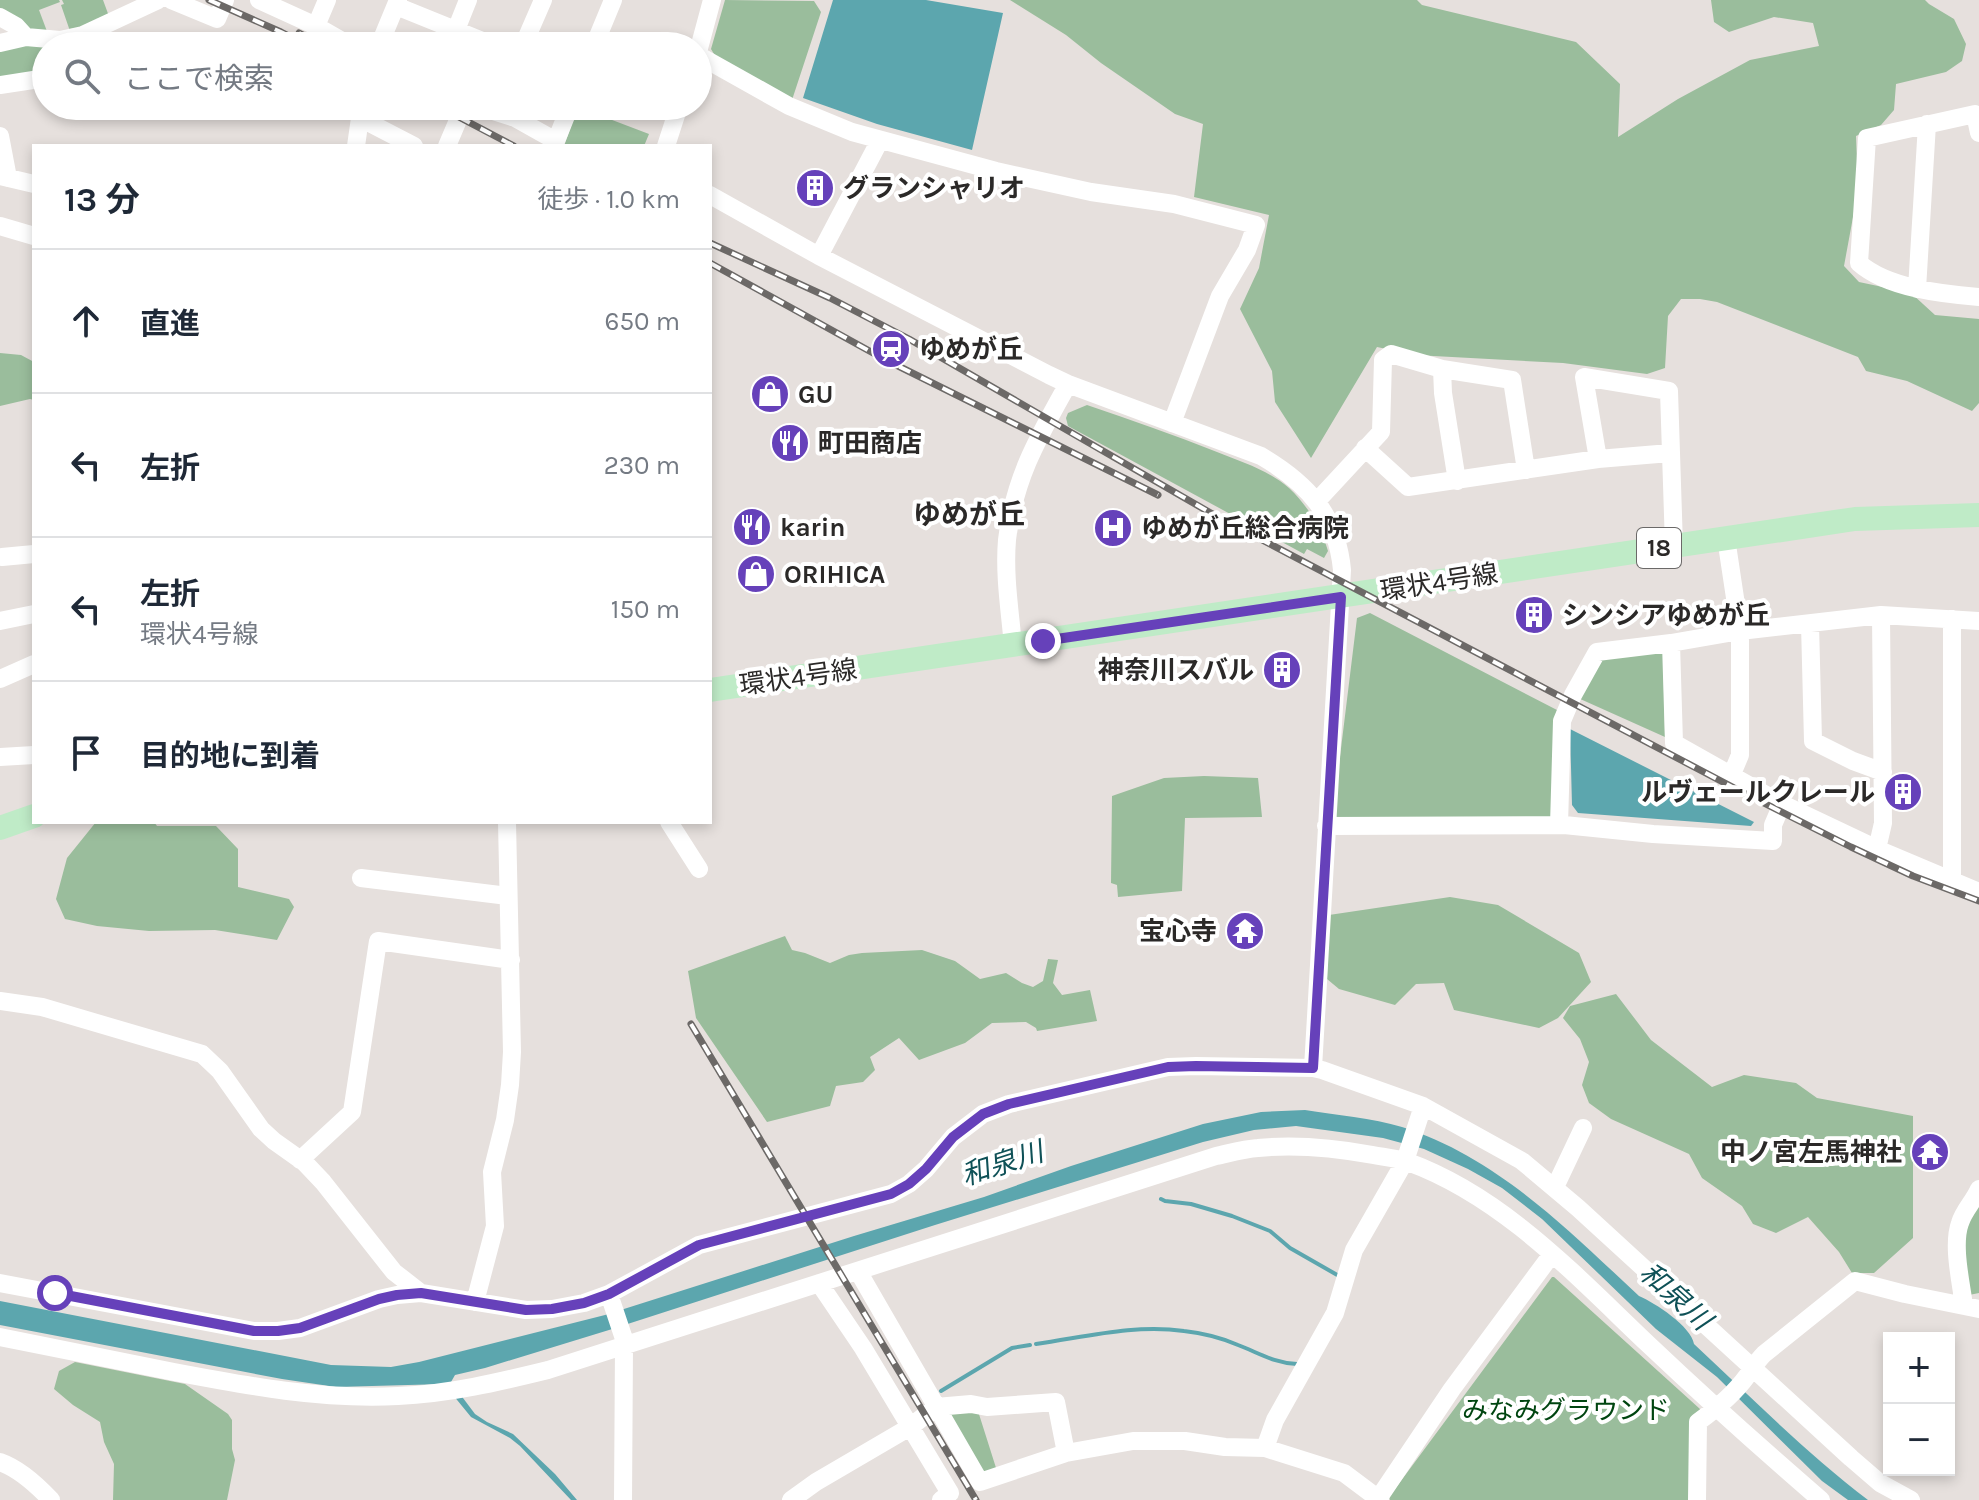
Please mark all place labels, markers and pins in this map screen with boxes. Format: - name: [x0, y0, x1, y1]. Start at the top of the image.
- building icon: グランシャリオ: [794, 167, 836, 209]
- place label: グランシャリオ: [843, 173, 1025, 204]
- station icon: ゆめが丘: [870, 328, 912, 370]
- place label: ゆめが丘: [919, 334, 1023, 365]
- shop icon: GU: [749, 373, 791, 415]
- place label: GU: [798, 379, 834, 410]
- restaurant icon: 町田商店: [769, 422, 811, 464]
- place label: 町田商店: [818, 428, 922, 459]
- restaurant icon: karin: [731, 506, 773, 548]
- hospital icon: ゆめが丘総合病院: [1092, 507, 1134, 549]
- place label: karin: [780, 512, 846, 543]
- place label: ゆめが丘総合病院: [1141, 513, 1349, 544]
- shop icon: ORIHICA: [735, 553, 777, 595]
- place label: ORIHICA: [784, 559, 885, 590]
- building icon: シンシアゆめが丘: [1513, 594, 1555, 636]
- place label: シンシアゆめが丘: [1562, 600, 1770, 631]
- building icon: 神奈川スバル: [1261, 649, 1303, 691]
- place label: 神奈川スバル: [1098, 655, 1254, 686]
- building icon: ルヴェールクレール: [1882, 771, 1924, 813]
- place label: ルヴェールクレール: [1641, 777, 1875, 808]
- temple icon: 宝心寺: [1224, 910, 1266, 952]
- place label: 宝心寺: [1139, 916, 1217, 947]
- temple icon: 中ノ宮左馬神社: [1909, 1131, 1951, 1173]
- place label: 中ノ宮左馬神社: [1720, 1137, 1902, 1168]

